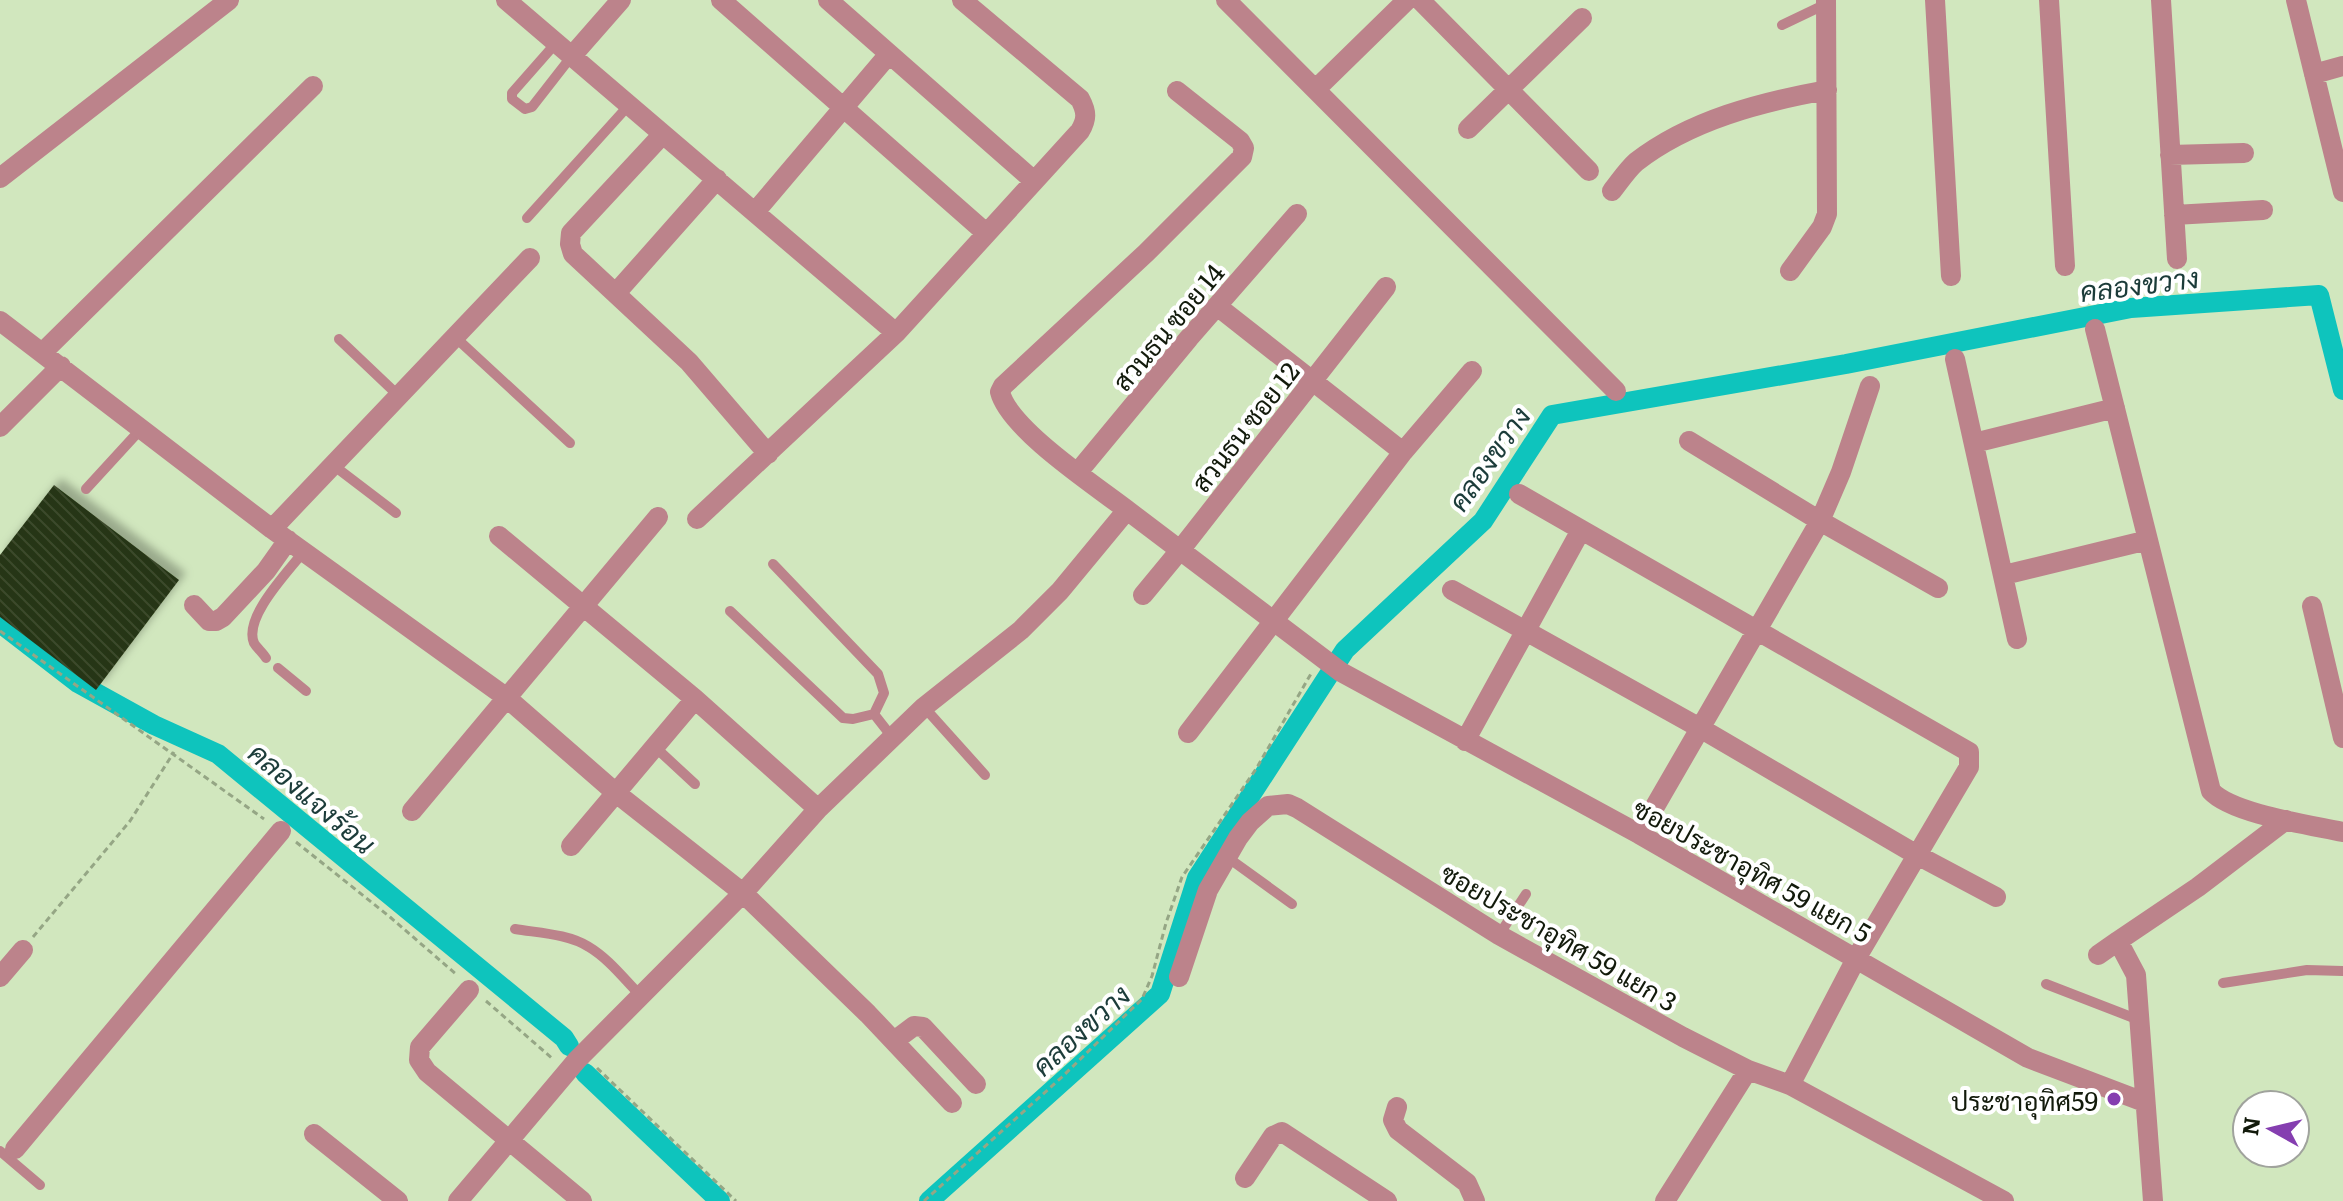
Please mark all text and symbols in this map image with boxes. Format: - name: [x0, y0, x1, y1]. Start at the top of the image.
- street label: สวนธน ซอย 14: [1102, 254, 1232, 398]
- water label: คลองขวาง: [2077, 255, 2201, 311]
- street label: สวนธน ซอย 12: [1181, 353, 1307, 499]
- water label: คลองขวาง: [1437, 397, 1539, 519]
- water label: คลองแจงร้อน: [240, 731, 386, 863]
- street label: ซอยประชาอุทิศ 59 แยก 5: [1627, 787, 1879, 952]
- street label: ซอยประชาอุทิศ 59 แยก 3: [1434, 852, 1686, 1021]
- water label: คลองขวาง: [1022, 973, 1138, 1085]
- place label: ประชาอุทิศ59: [1951, 1080, 2098, 1120]
- north arrow: [2231, 1089, 2311, 1169]
- marker: ประชาอุทิศ59: [2105, 1090, 2123, 1108]
- text: N: [2232, 1115, 2267, 1137]

